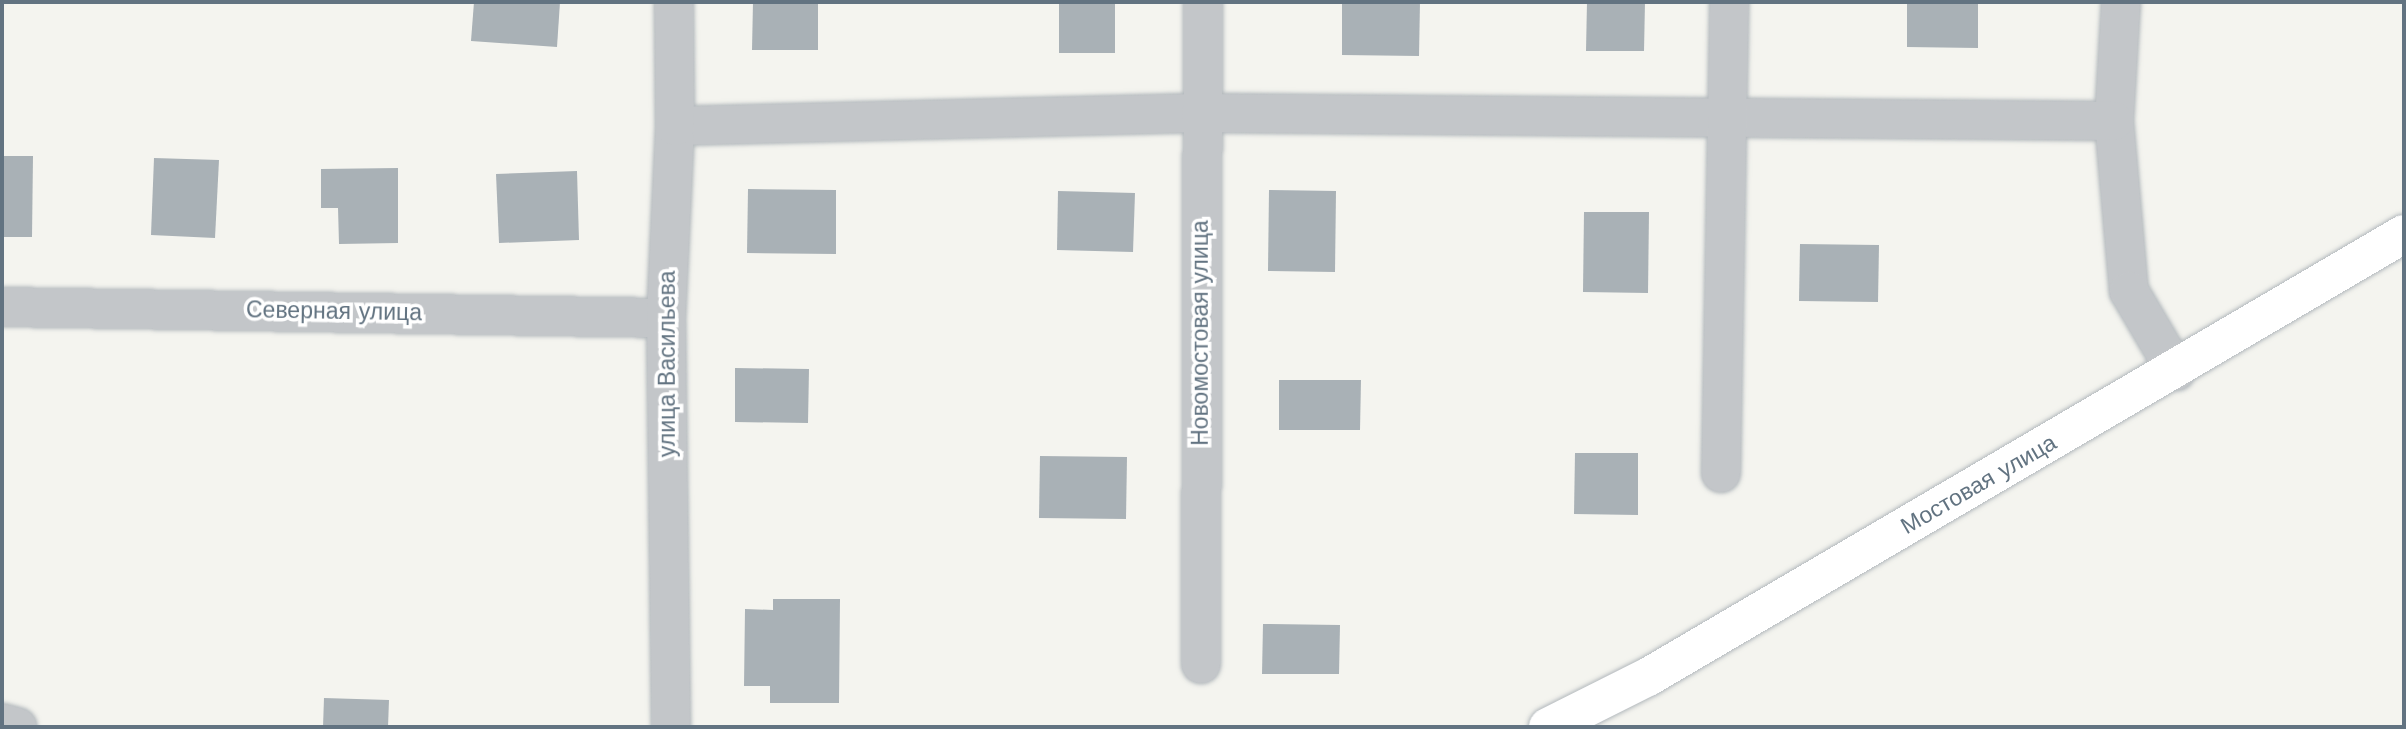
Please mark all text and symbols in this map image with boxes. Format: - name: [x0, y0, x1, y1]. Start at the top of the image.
- street label: Новомостовая улица: [1187, 220, 1215, 446]
- street label: улица Васильева: [654, 271, 682, 457]
- street label: Северная улица: [246, 297, 422, 327]
- street label: Мостовая улица: [1896, 429, 2062, 541]

